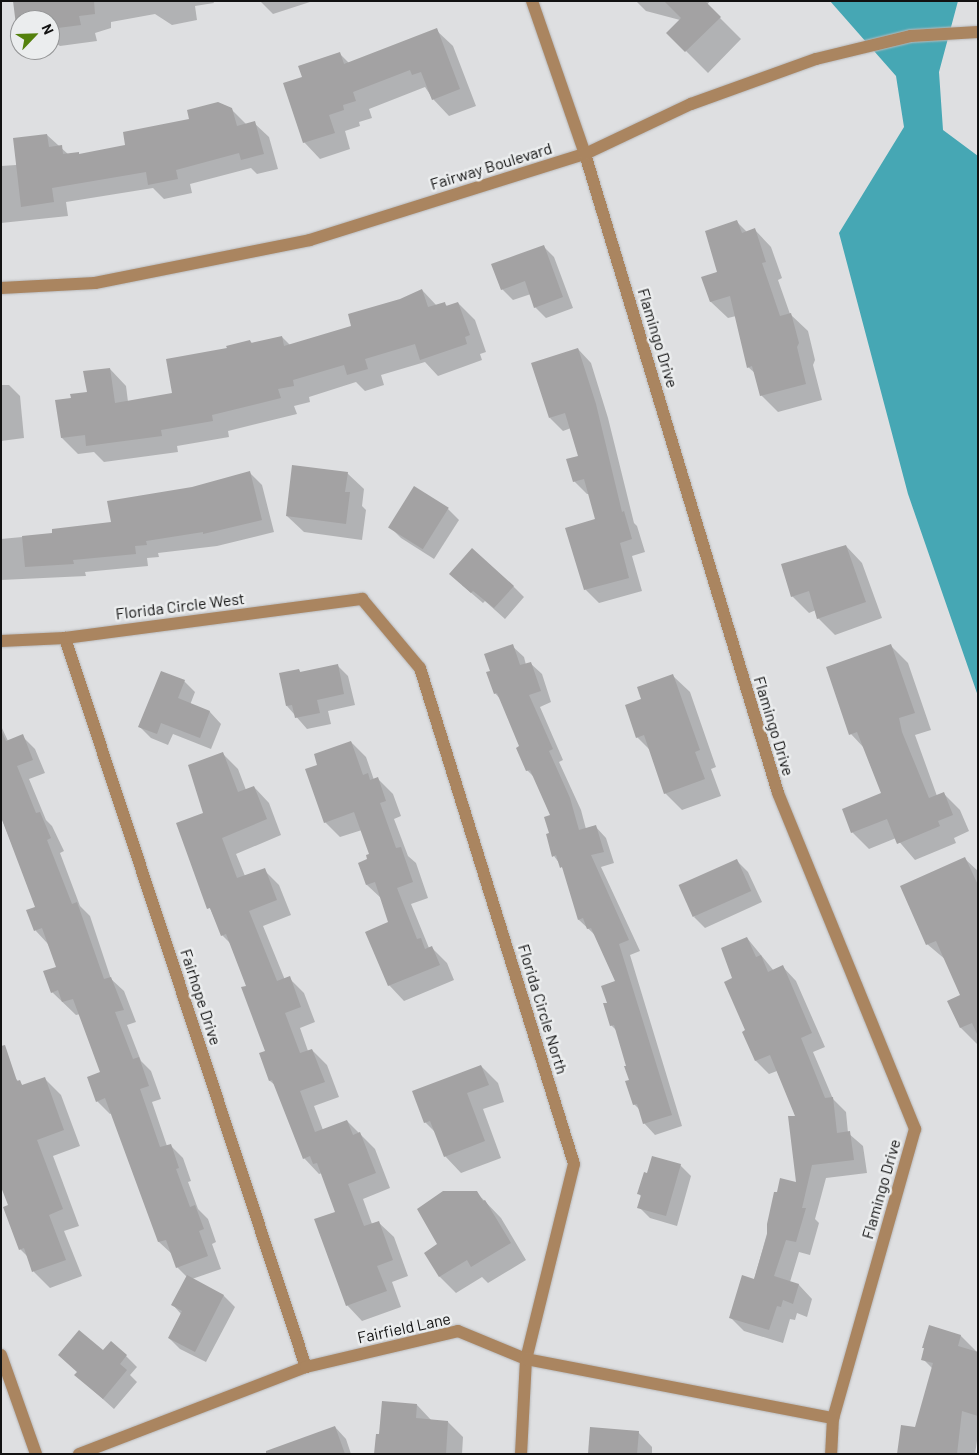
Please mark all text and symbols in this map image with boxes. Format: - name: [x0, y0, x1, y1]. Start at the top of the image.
- north arrow: [10, 10, 60, 60]
- text: N: [39, 21, 58, 37]
- street label: Fairway Boulevard: [428, 138, 554, 194]
- street label: Flamingo Drive: [634, 286, 682, 390]
- street label: Florida Circle West: [114, 589, 246, 623]
- street label: Flamingo Drive: [750, 674, 798, 778]
- street label: Florida Circle North: [514, 942, 572, 1076]
- street label: Fairhope Drive: [176, 946, 226, 1048]
- street label: Flamingo Drive: [858, 1137, 904, 1241]
- street label: Fairfield Lane: [356, 1309, 452, 1347]

